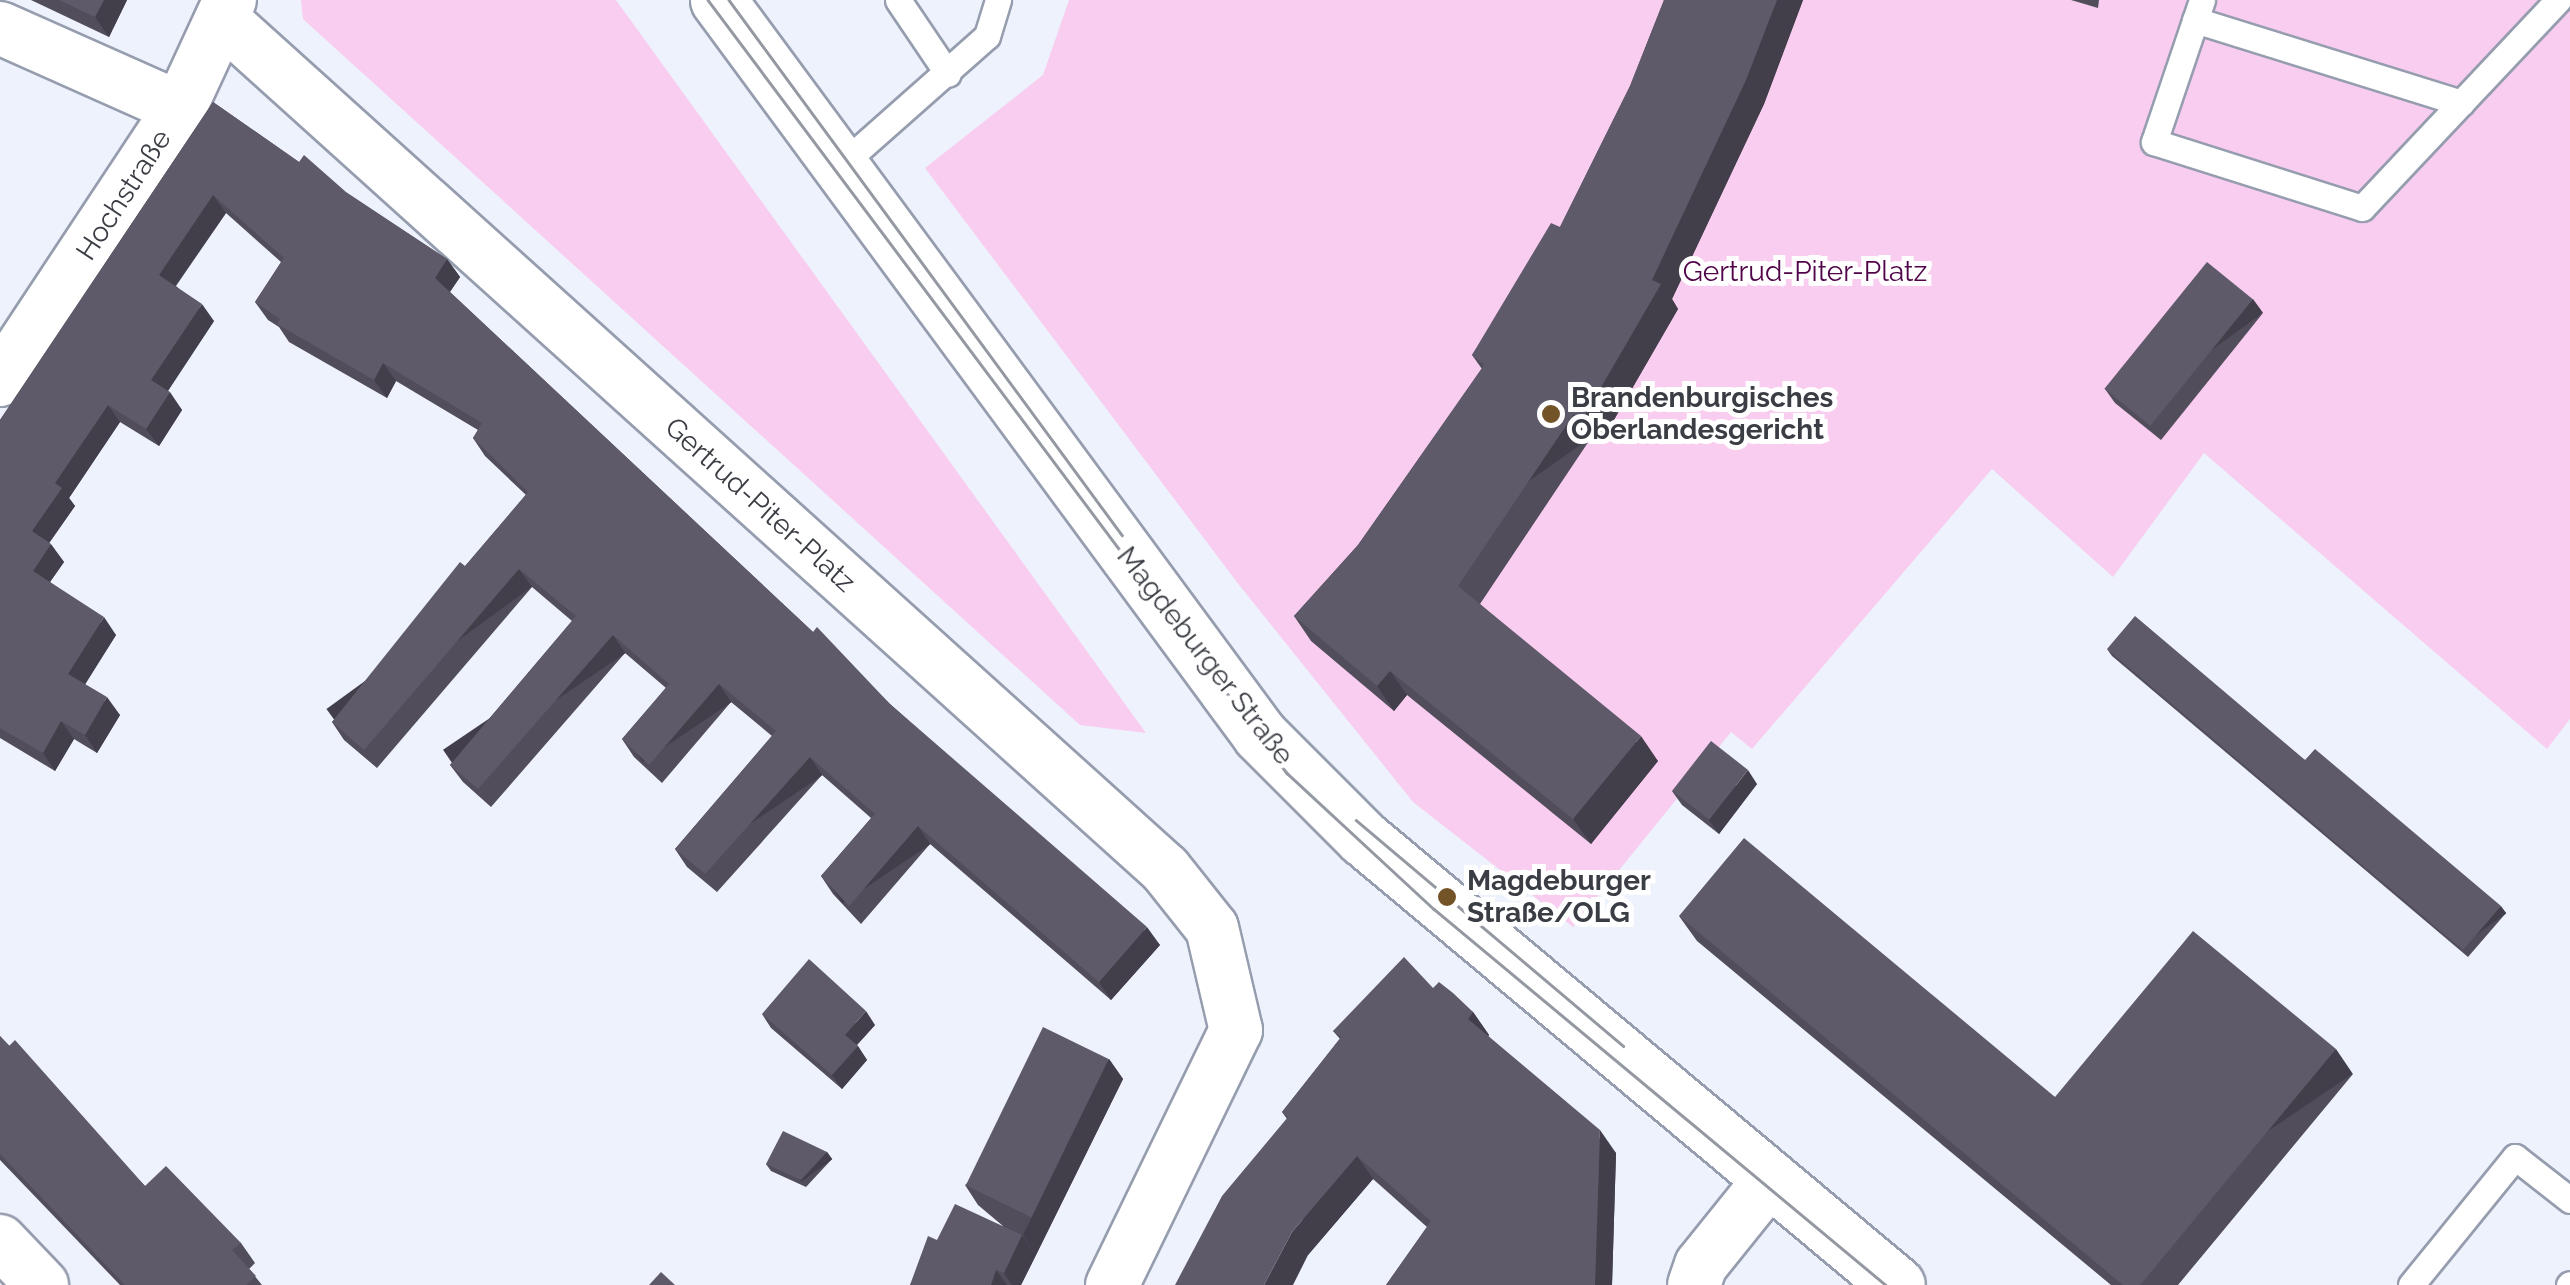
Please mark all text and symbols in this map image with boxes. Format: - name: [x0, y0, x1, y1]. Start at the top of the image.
- street label: Hochstraße: [69, 124, 179, 266]
- park label: Gertrud-Piter-Platz: [1683, 255, 1927, 289]
- place label: Brandenburgisches Oberlandesgericht: [1571, 381, 1833, 447]
- marker: Brandenburgisches Oberlandesgericht: [1540, 403, 1562, 425]
- street label: Gertrud-Piter-Platz: [658, 411, 862, 599]
- street label: Magdeburger Straße: [1109, 540, 1301, 772]
- place label: Magdeburger Straße/OLG: [1467, 864, 1651, 930]
- marker: Magdeburger Straße/OLG: [1436, 886, 1458, 908]

